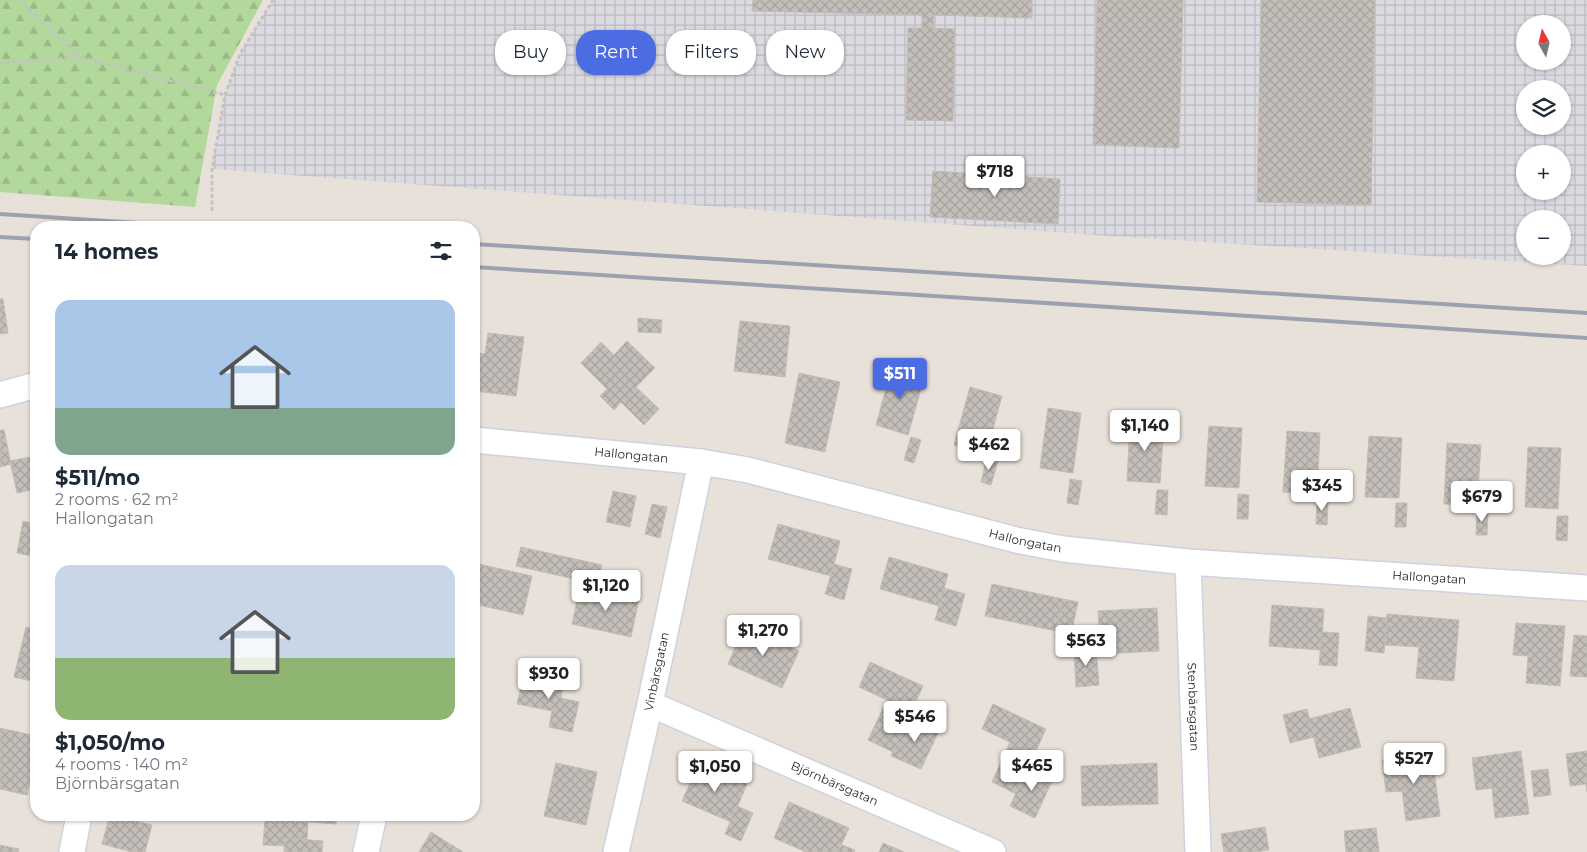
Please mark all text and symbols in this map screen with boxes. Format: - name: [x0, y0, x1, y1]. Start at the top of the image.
- north arrow: [1516, 15, 1571, 70]
- map controls: [1516, 15, 1571, 265]
- chip: Buy: [495, 30, 566, 75]
- chip: Rent: [576, 30, 656, 75]
- chip: Filters: [666, 30, 756, 75]
- chip: New: [766, 30, 844, 75]
- button: layers: [1516, 80, 1571, 135]
- button: +: [1516, 145, 1571, 200]
- pin: $718: [965, 156, 1025, 198]
- text: $718: [977, 162, 1013, 181]
- button: −: [1516, 210, 1571, 265]
- icon: filters: [427, 237, 455, 265]
- text: 14 homes: [55, 239, 159, 264]
- icon: home: [210, 332, 300, 422]
- pin: $511: [870, 358, 930, 400]
- text: $511: [884, 364, 916, 383]
- pin: $1,140: [1104, 410, 1186, 452]
- text: $1,140: [1121, 416, 1169, 435]
- pin: $462: [959, 428, 1019, 471]
- text: $462: [968, 435, 1010, 454]
- street label: Hallongatan: [594, 444, 669, 466]
- text: $511/mo: [55, 465, 140, 490]
- pin: $345: [1292, 470, 1352, 512]
- text: $345: [1302, 476, 1342, 495]
- pin: $679: [1452, 480, 1512, 523]
- text: $679: [1462, 487, 1502, 506]
- text: 2 rooms · 62 m²: [55, 490, 179, 509]
- text: Hallongatan: [55, 509, 154, 528]
- street label: Hallongatan: [987, 525, 1063, 556]
- street label: Hallongatan: [1392, 567, 1467, 587]
- pin: $1,120: [565, 570, 647, 612]
- text: $1,120: [583, 576, 629, 595]
- icon: home: [210, 597, 300, 687]
- pin: $1,270: [722, 614, 804, 657]
- text: $1,270: [738, 621, 788, 640]
- pin: $563: [1056, 624, 1116, 667]
- street label: Vinbärsgatan: [641, 630, 672, 713]
- text: $563: [1066, 631, 1106, 650]
- pin: $930: [519, 658, 579, 700]
- street label: Stenbärsgatan: [1184, 662, 1203, 751]
- text: $930: [529, 664, 569, 683]
- pin: $546: [885, 700, 945, 743]
- text: $546: [895, 707, 935, 726]
- text: $1,050/mo: [55, 730, 165, 755]
- pin: $527: [1384, 742, 1444, 785]
- text: $527: [1394, 749, 1434, 768]
- pin: $1,050: [674, 750, 756, 793]
- pin: $465: [1002, 750, 1062, 792]
- text: 4 rooms · 140 m²: [55, 755, 188, 774]
- text: $465: [1011, 756, 1053, 775]
- text: $1,050: [689, 757, 741, 776]
- street label: Björnbärsgatan: [789, 758, 881, 809]
- text: Björnbärsgatan: [55, 774, 180, 793]

